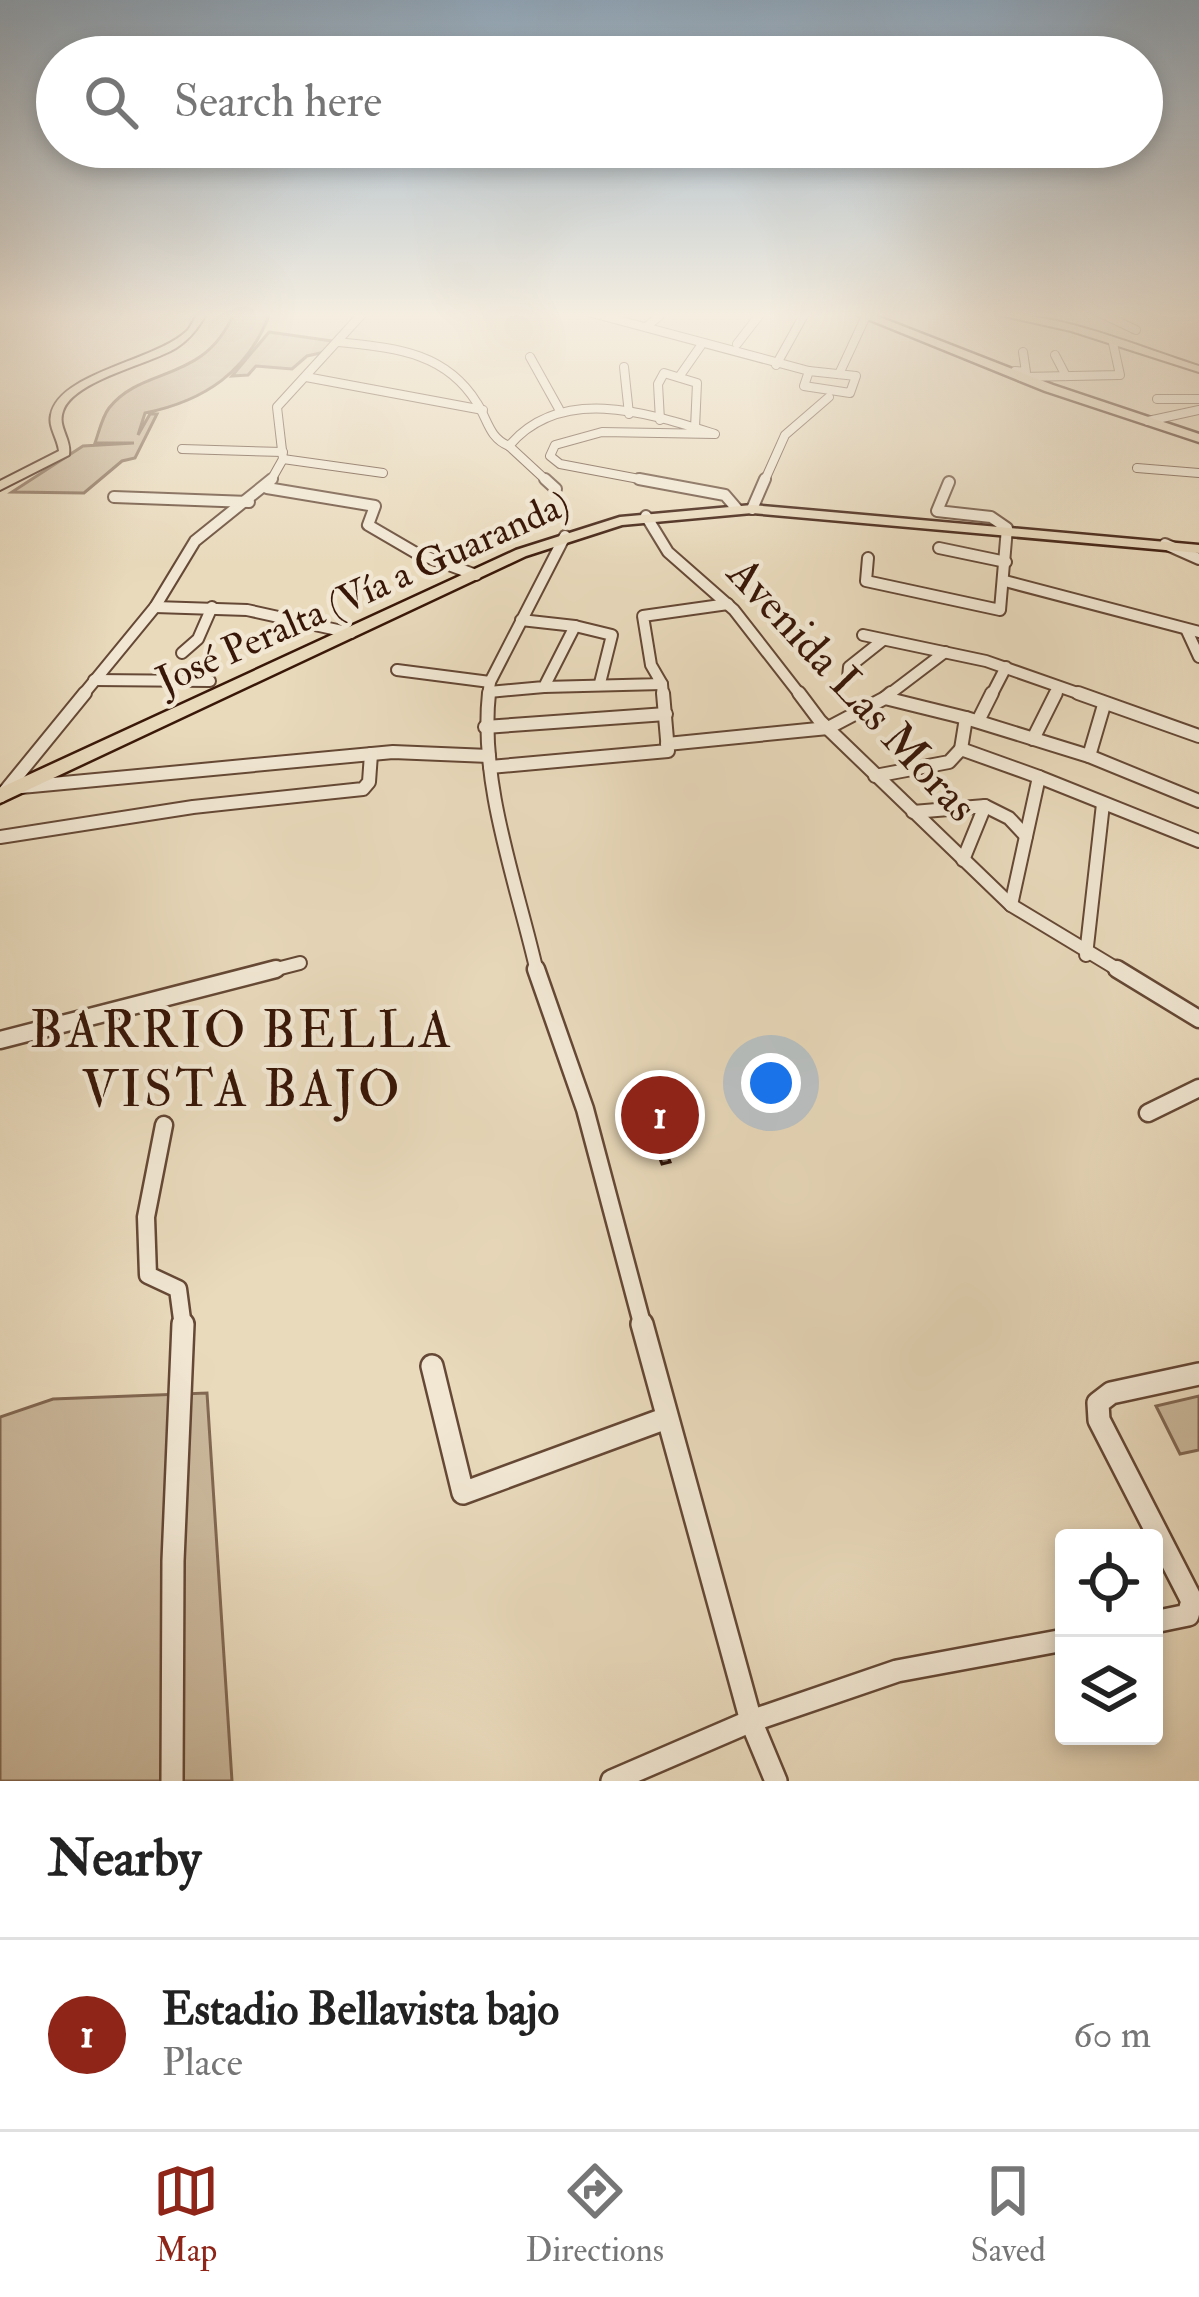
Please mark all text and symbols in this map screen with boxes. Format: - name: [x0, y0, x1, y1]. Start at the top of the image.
- search box: [36, 36, 1163, 168]
- icon: search: [78, 69, 144, 135]
- text: Search here: [174, 74, 382, 130]
- street label: José Peralta (Vía a Guaranda): [148, 479, 577, 706]
- street label: Avenida Las Moras: [714, 545, 989, 834]
- district label: BARRIO BELLA VISTA BAJO: [30, 999, 454, 1122]
- your location: [741, 1053, 801, 1113]
- pin: 1: [621, 1070, 699, 1160]
- map controls: [1055, 1529, 1163, 1745]
- button: locate: [1055, 1529, 1163, 1637]
- button: layers: [1055, 1637, 1163, 1745]
- text: Nearby: [48, 1827, 201, 1891]
- text: Estadio Bellavista bajo: [162, 1982, 559, 2038]
- text: 1: [80, 2010, 94, 2059]
- text: 60 m: [1073, 2010, 1151, 2059]
- text: Place: [162, 2038, 243, 2087]
- tab: Map: [153, 2158, 219, 2271]
- tab: Directions: [526, 2158, 664, 2271]
- tab: Saved: [970, 2158, 1046, 2271]

